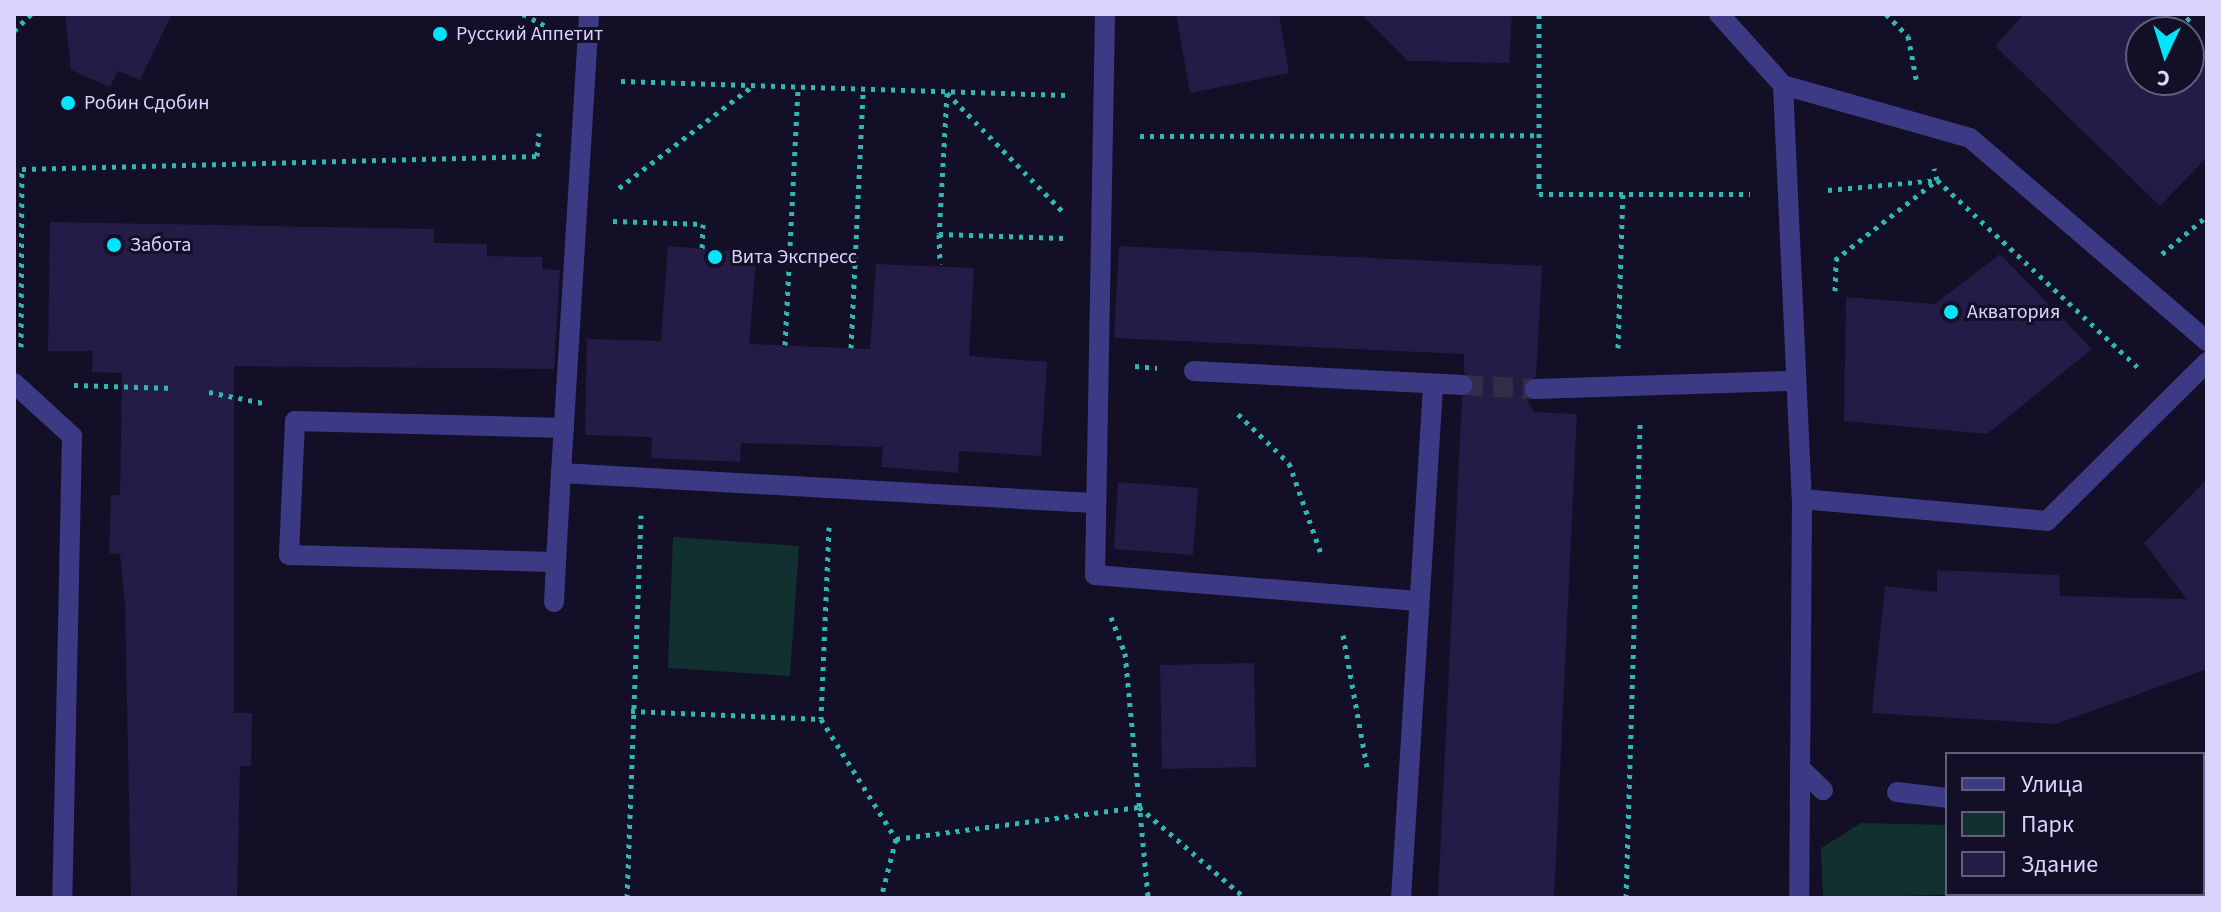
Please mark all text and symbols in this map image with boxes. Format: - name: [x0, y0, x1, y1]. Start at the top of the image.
- north arrow: [2125, 16, 2205, 96]
- place label: Русский Аппетит: [456, 22, 603, 46]
- marker: Русский Аппетит: [431, 25, 449, 43]
- text: С: [2156, 62, 2171, 94]
- place label: Робин Сдобин: [84, 91, 209, 115]
- marker: Робин Сдобин: [59, 94, 77, 112]
- place label: Забота: [130, 233, 191, 257]
- marker: Забота: [105, 236, 123, 254]
- place label: Вита Экспресс: [731, 245, 857, 269]
- marker: Вита Экспресс: [706, 248, 724, 266]
- place label: Акватория: [1967, 300, 2060, 324]
- marker: Акватория: [1942, 303, 1960, 321]
- legend: [1945, 752, 2205, 896]
- text: Улица: [2021, 767, 2083, 802]
- text: Парк: [2021, 807, 2074, 842]
- text: Здание: [2021, 847, 2098, 882]

